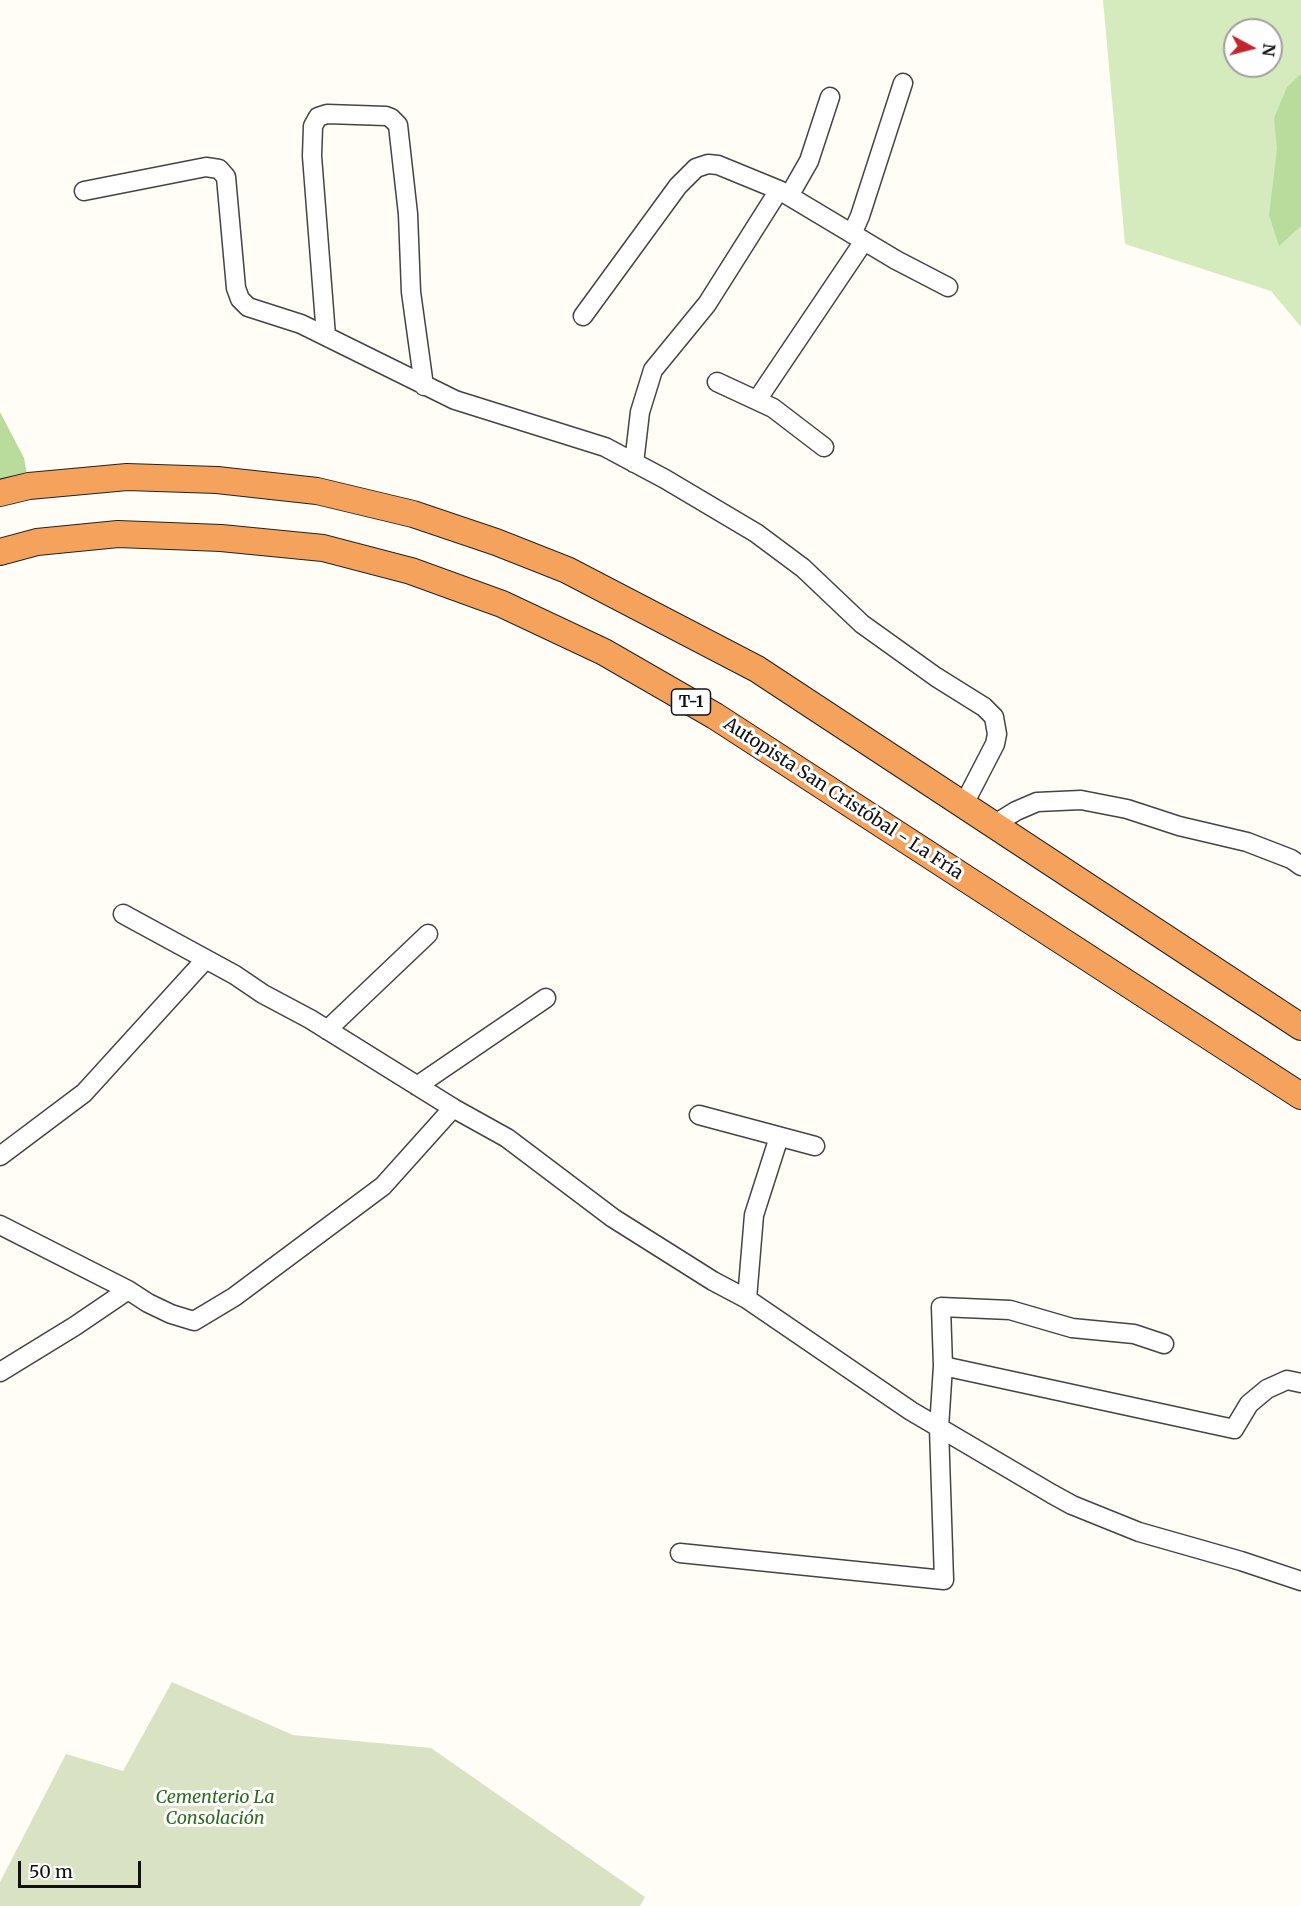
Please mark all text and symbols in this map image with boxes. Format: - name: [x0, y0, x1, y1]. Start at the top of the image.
- north arrow: [1223, 18, 1283, 78]
- text: N: [1258, 42, 1280, 57]
- road number: T-1: [672, 689, 710, 715]
- street label: Autopista San Cristóbal - La Fría: [719, 713, 967, 885]
- park label: Cementerio La Consolación: [155, 1787, 275, 1830]
- scale bar: [21, 1849, 144, 1887]
- text: 50 m: [29, 1860, 73, 1883]

